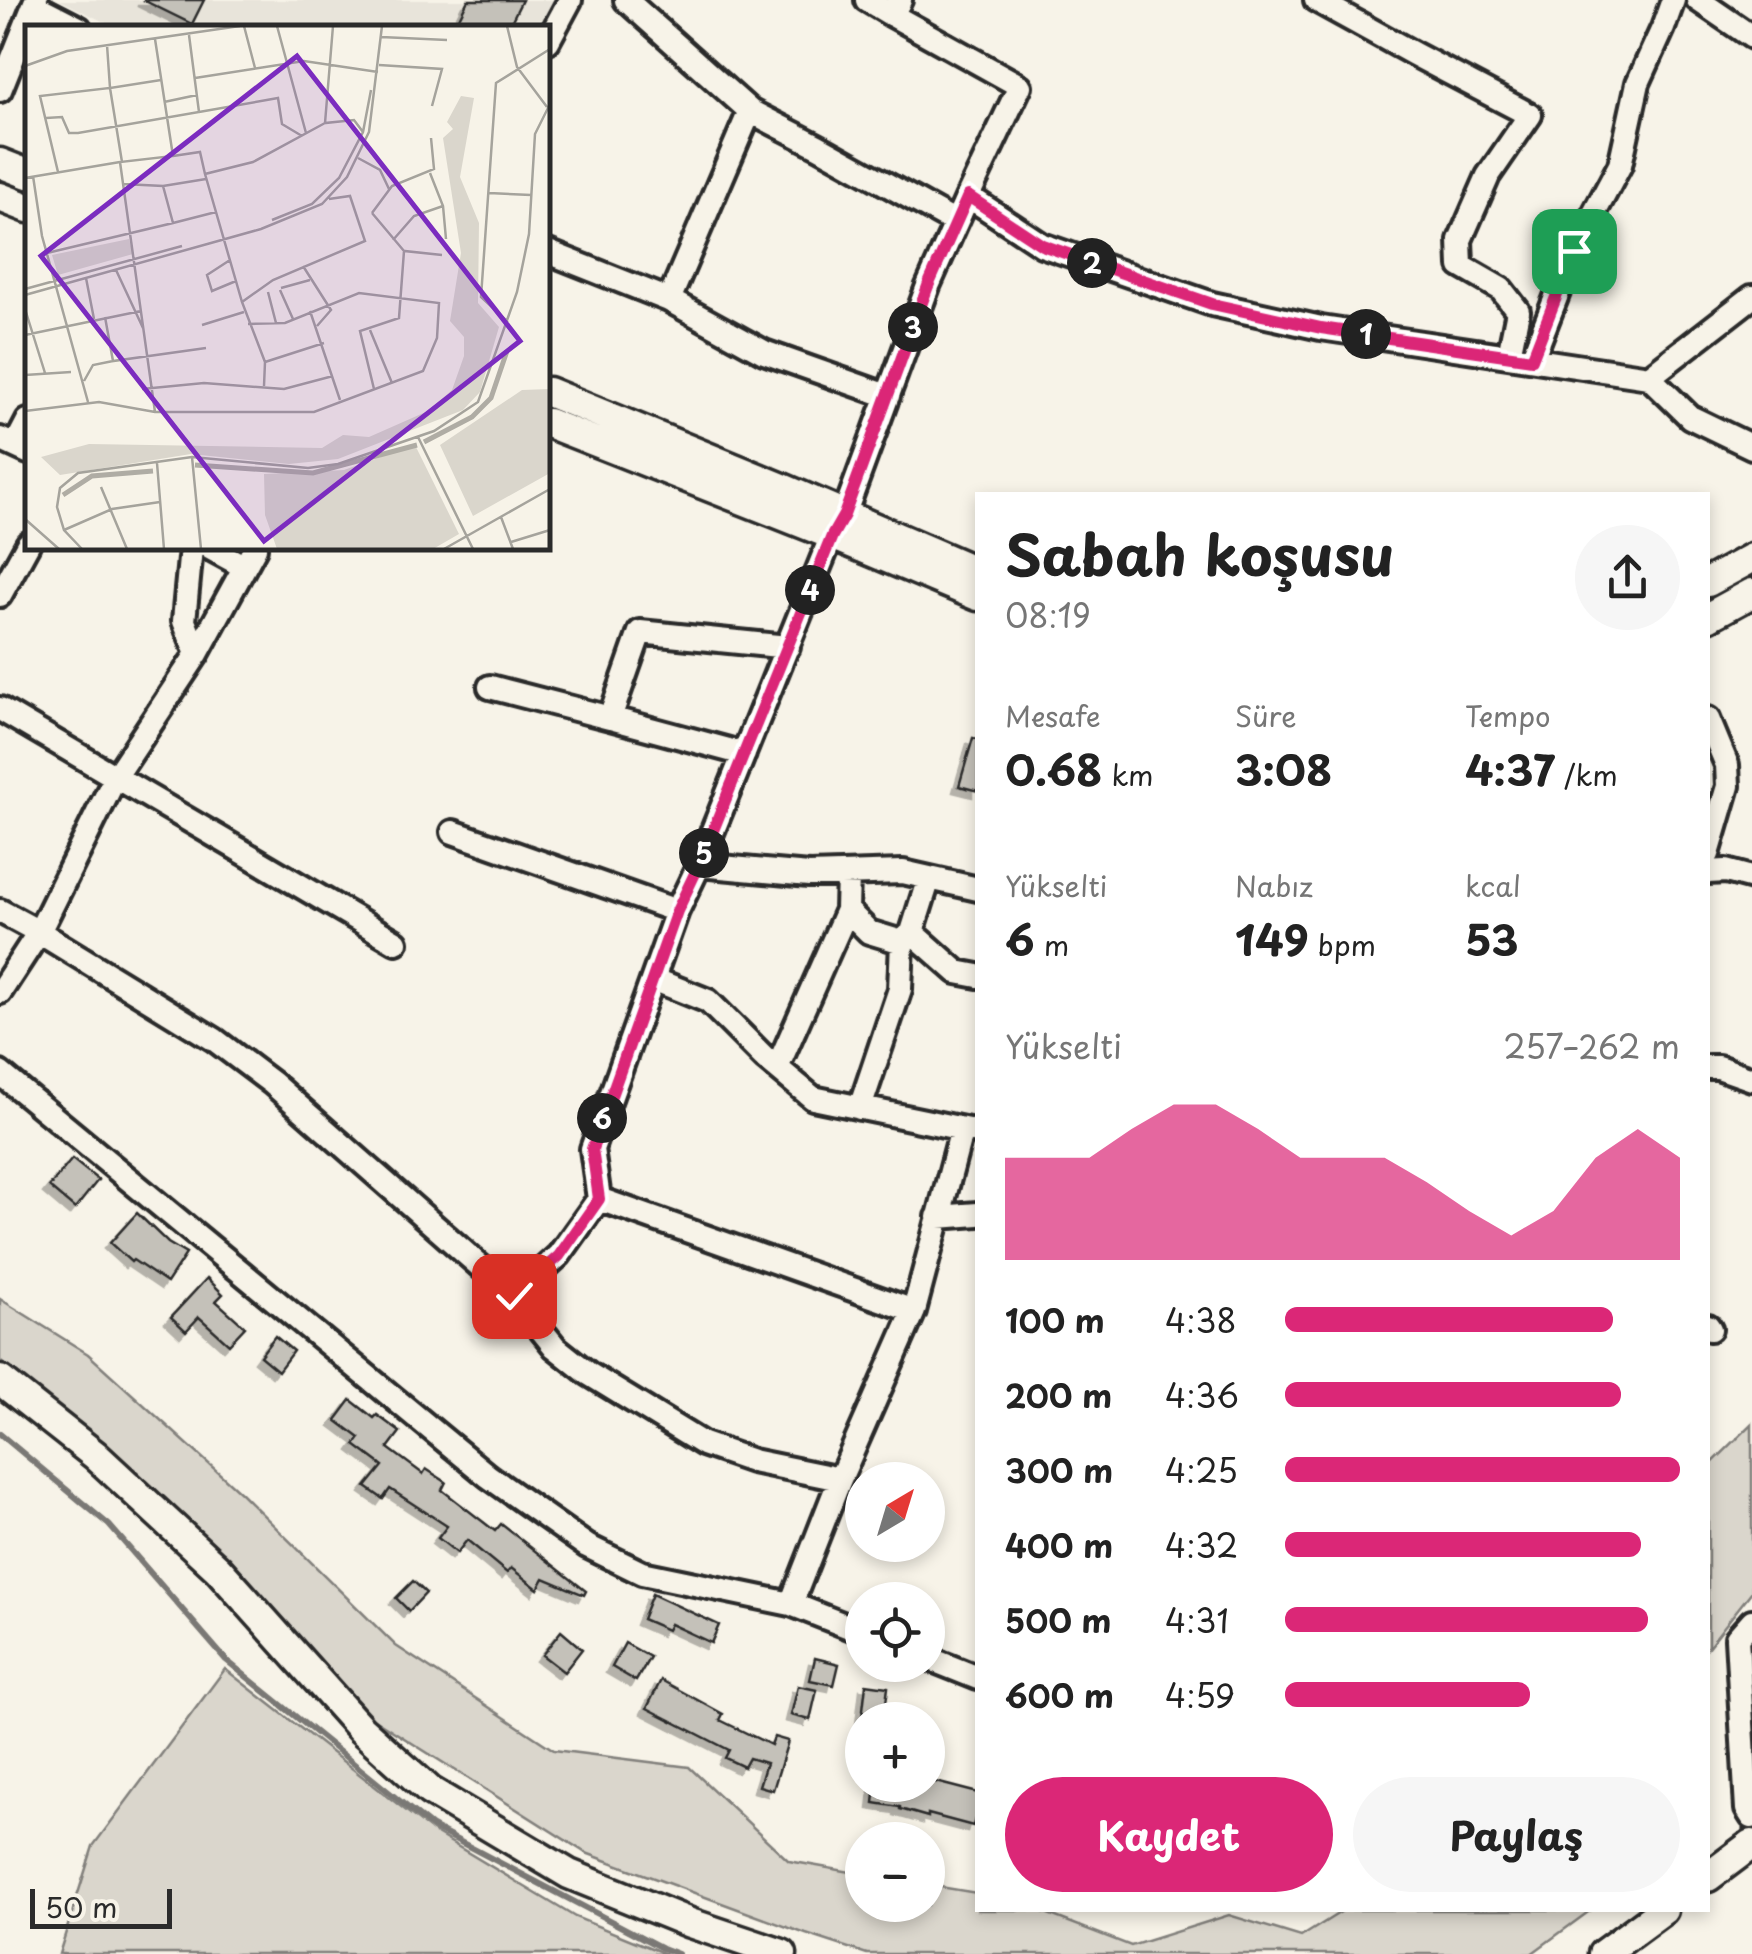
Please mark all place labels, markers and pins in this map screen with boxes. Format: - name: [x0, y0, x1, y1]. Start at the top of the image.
- pin: [1532, 209, 1617, 294]
- pin: 2: [1067, 238, 1117, 288]
- pin: 3: [888, 302, 938, 352]
- pin: 1: [1341, 309, 1391, 359]
- pin: 4: [785, 565, 835, 615]
- pin: 5: [679, 828, 729, 878]
- pin: 6: [577, 1093, 627, 1143]
- pin: [472, 1254, 557, 1339]

